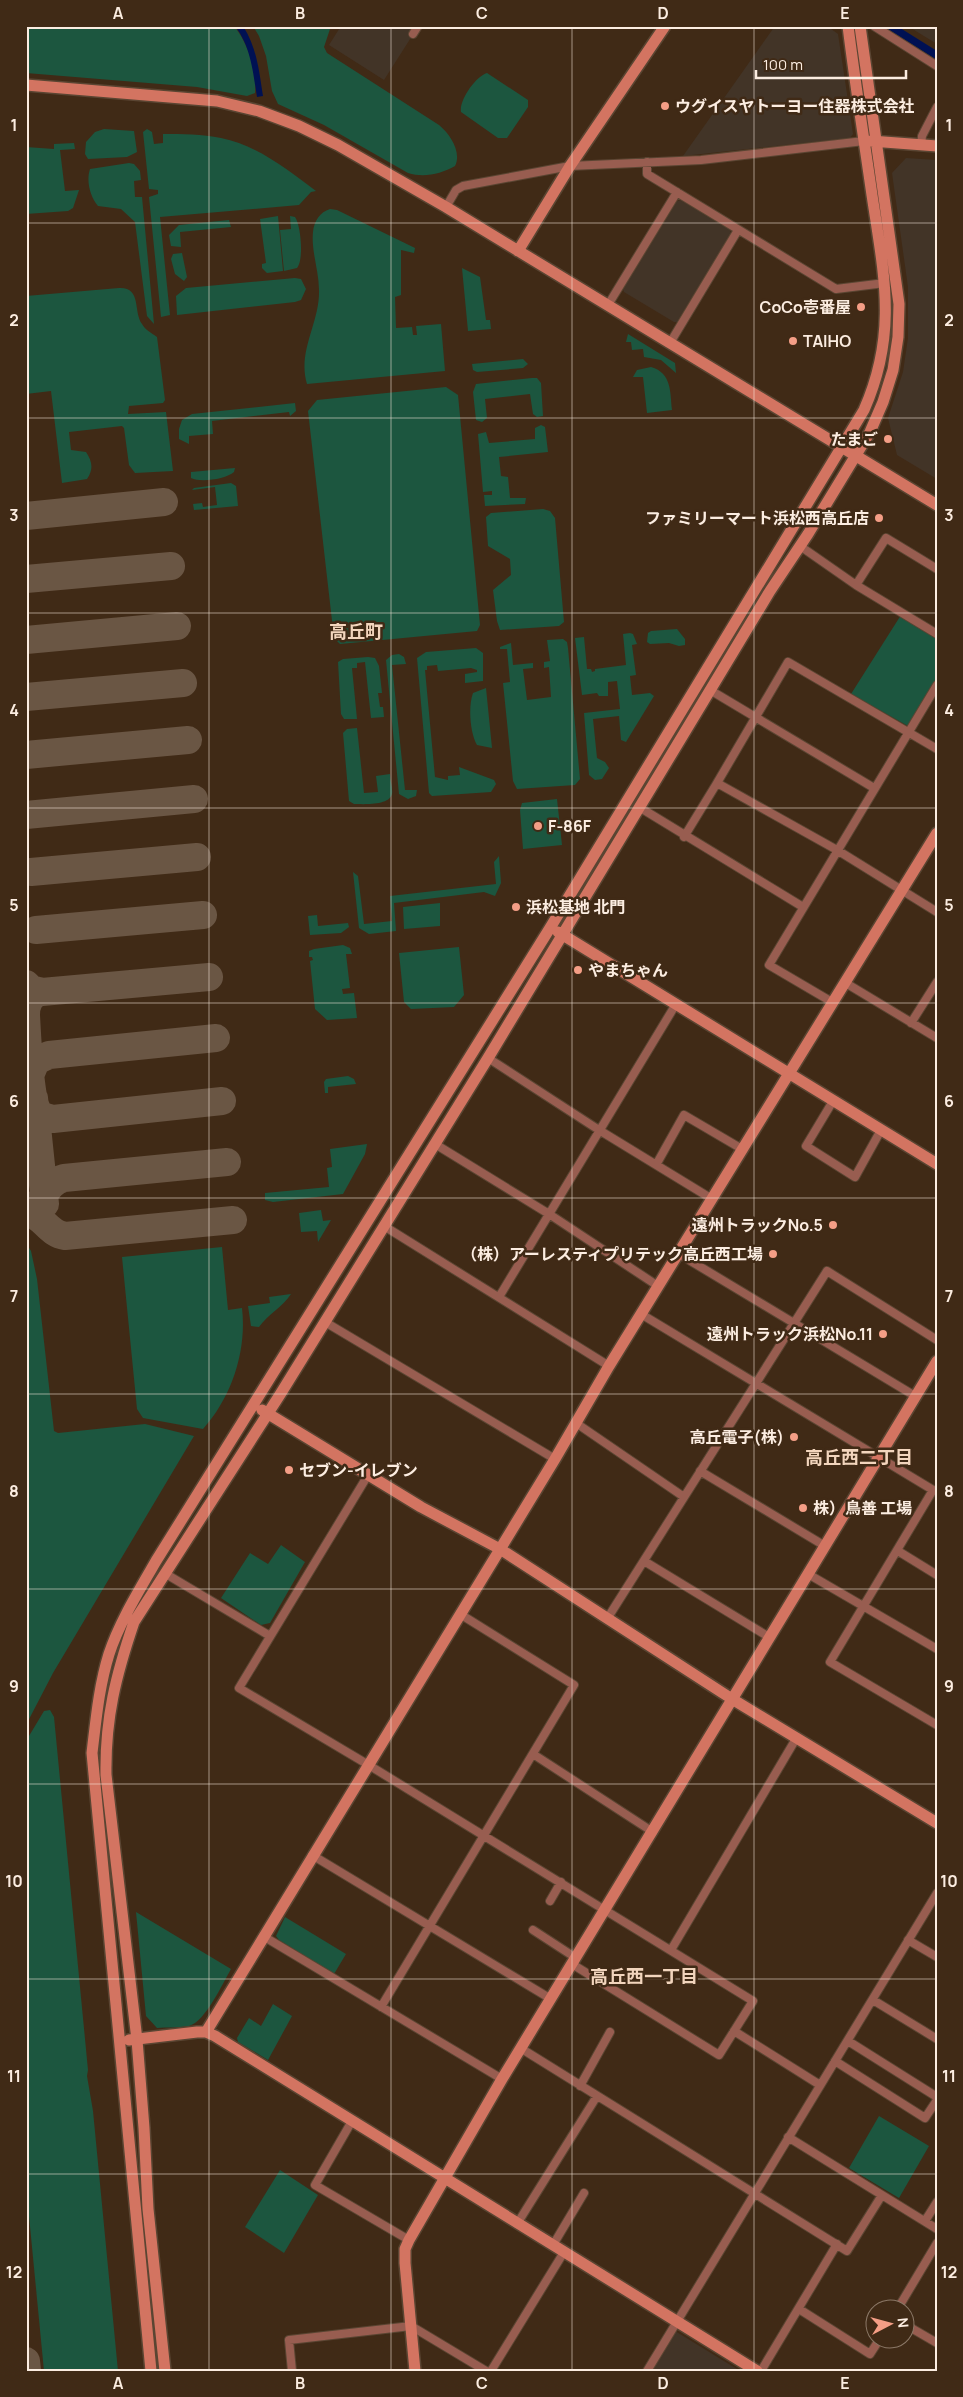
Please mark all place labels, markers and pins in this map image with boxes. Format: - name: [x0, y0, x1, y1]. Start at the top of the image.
- place label: ウグイスヤトーヨー住器株式会社: [675, 95, 915, 117]
- marker: ウグイスヤトーヨー住器株式会社: [659, 100, 671, 112]
- place label: CoCo壱番屋: [760, 296, 851, 318]
- marker: CoCo壱番屋: [855, 301, 867, 313]
- place label: TAIHO: [803, 330, 851, 352]
- marker: TAIHO: [787, 335, 799, 347]
- place label: たまご: [830, 428, 878, 450]
- marker: たまご: [882, 433, 894, 445]
- place label: ファミリーマート浜松西高丘店: [645, 507, 869, 529]
- marker: ファミリーマート浜松西高丘店: [873, 512, 885, 524]
- place label: F-86F: [548, 815, 592, 837]
- marker: F-86F: [532, 820, 544, 832]
- place label: 浜松基地 北門: [526, 896, 625, 918]
- marker: 浜松基地 北門: [510, 901, 522, 913]
- place label: やまちゃん: [588, 959, 668, 981]
- marker: やまちゃん: [572, 964, 584, 976]
- place label: 遠州トラックNo.5: [692, 1214, 823, 1236]
- marker: 遠州トラックNo.5: [827, 1219, 839, 1231]
- place label: （株）アーレスティプリテック高丘西工場: [461, 1243, 763, 1265]
- marker: （株）アーレスティプリテック高丘西工場: [767, 1248, 779, 1260]
- place label: 遠州トラック浜松No.11: [707, 1323, 873, 1345]
- marker: 遠州トラック浜松No.11: [877, 1328, 889, 1340]
- place label: 高丘電子(株): [690, 1426, 784, 1448]
- marker: 高丘電子(株): [788, 1431, 800, 1443]
- place label: セブン-イレブン: [299, 1459, 418, 1481]
- marker: セブン-イレブン: [283, 1464, 295, 1476]
- place label: 株）鳥善 工場: [813, 1497, 912, 1519]
- marker: 株）鳥善 工場: [797, 1502, 809, 1514]

